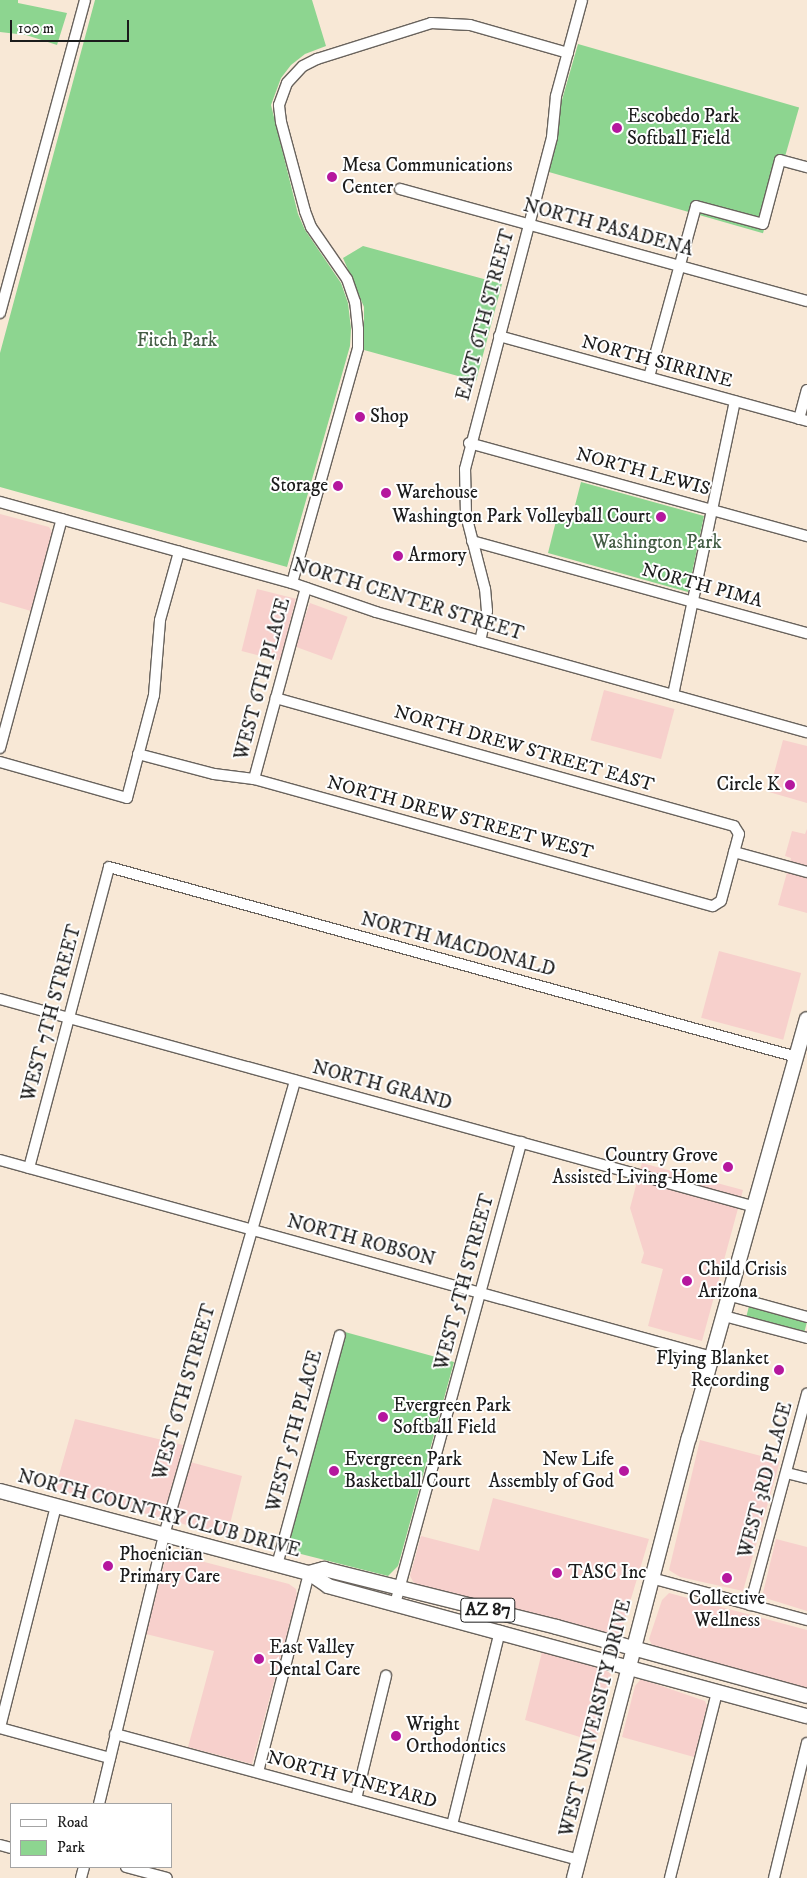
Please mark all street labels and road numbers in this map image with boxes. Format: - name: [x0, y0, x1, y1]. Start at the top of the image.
- street label: NORTH PASADENA: [521, 194, 695, 262]
- street label: EAST 6TH STREET: [452, 227, 520, 403]
- street label: NORTH SIRRINE: [579, 331, 735, 393]
- street label: NORTH LEWIS: [573, 443, 713, 501]
- street label: NORTH CENTER STREET: [290, 554, 526, 646]
- street label: NORTH PIMA: [639, 559, 765, 613]
- street label: WEST 6TH PLACE: [230, 596, 296, 762]
- street label: NORTH DREW STREET EAST: [391, 701, 657, 797]
- street label: NORTH DREW STREET WEST: [324, 771, 596, 865]
- street label: NORTH MACDONALD: [358, 908, 558, 982]
- street label: WEST 7TH STREET: [17, 922, 87, 1104]
- street label: NORTH GRAND: [310, 1056, 454, 1116]
- street label: WEST 5TH STREET: [431, 1191, 499, 1373]
- street label: NORTH ROBSON: [284, 1210, 438, 1272]
- street label: WEST 6TH STREET: [149, 1301, 221, 1483]
- street label: WEST 5TH PLACE: [262, 1348, 328, 1514]
- street label: WEST 3RD PLACE: [734, 1400, 798, 1560]
- street label: NORTH COUNTRY CLUB DRIVE: [15, 1465, 303, 1563]
- road number: AZ 87: [459, 1594, 517, 1626]
- street label: WEST UNIVERSITY DRIVE: [555, 1597, 637, 1839]
- street label: NORTH VINEYARD: [265, 1746, 439, 1814]

